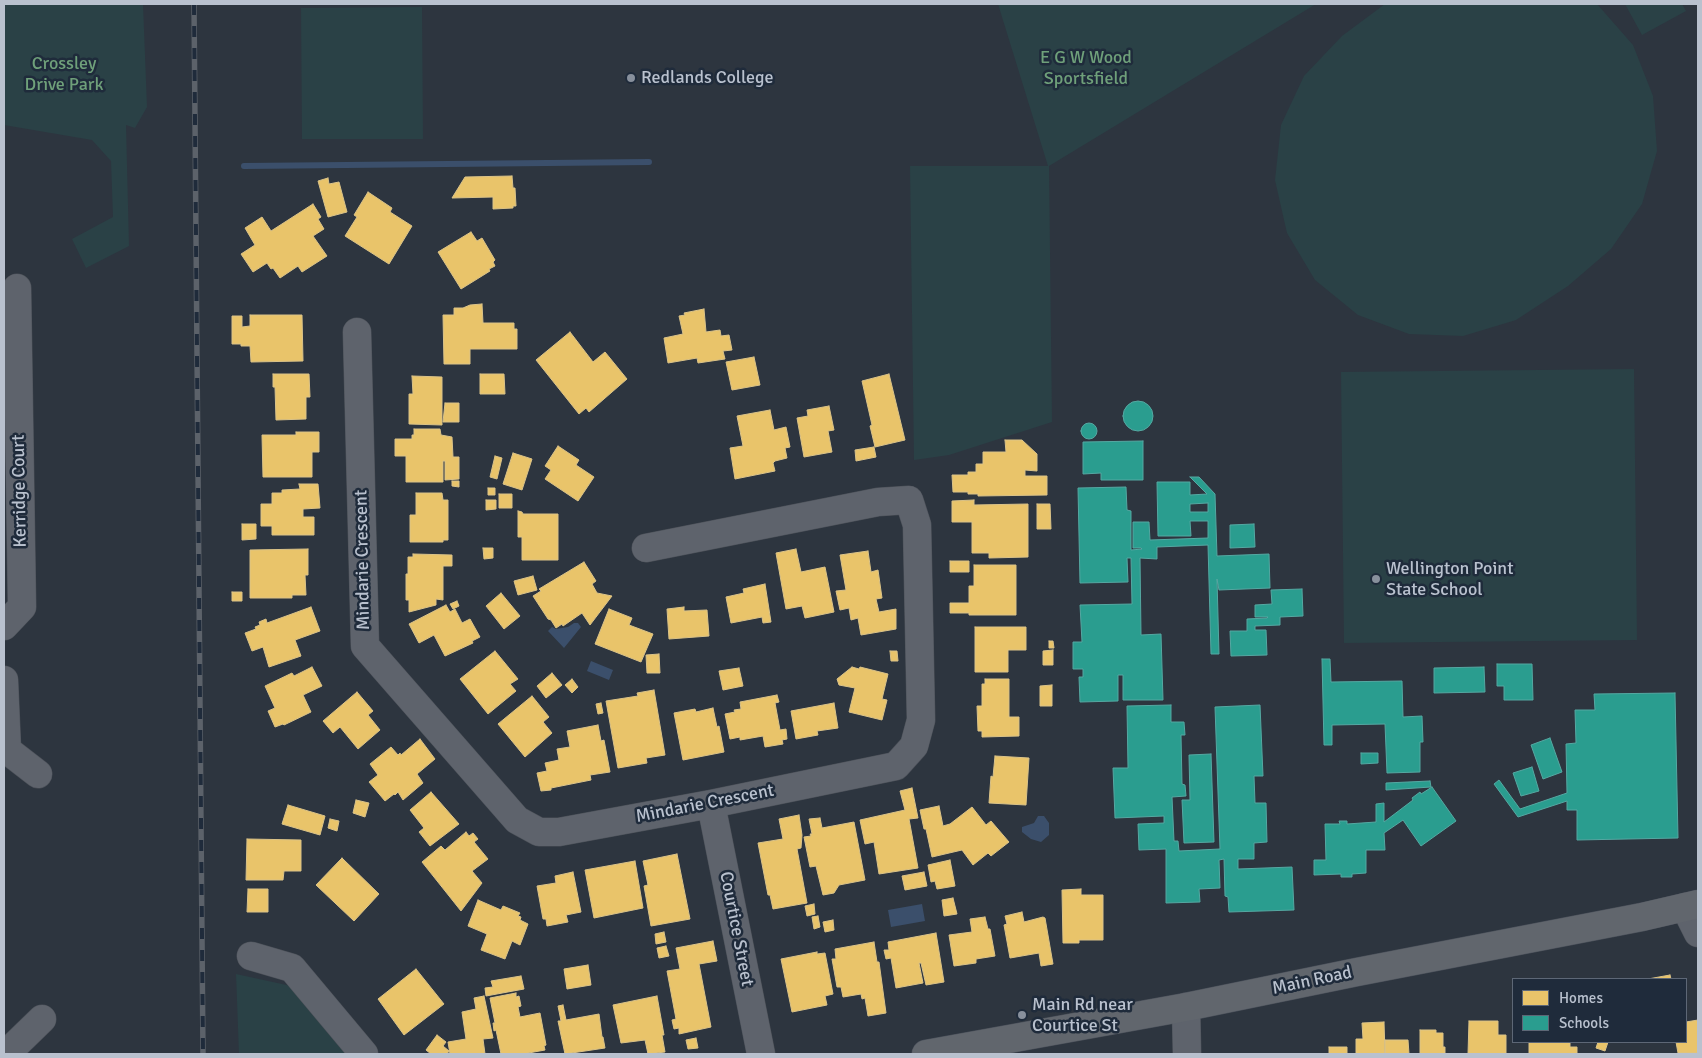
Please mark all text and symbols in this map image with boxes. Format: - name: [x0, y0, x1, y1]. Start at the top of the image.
- park label: E G W Wood Sportsfield: [1040, 47, 1132, 90]
- park label: Crossley Drive Park: [25, 53, 103, 96]
- place label: Redlands College: [641, 67, 774, 89]
- marker: Redlands College: [625, 72, 637, 84]
- street label: Kerridge Court: [8, 434, 32, 548]
- street label: Mindarie Crescent: [351, 490, 375, 630]
- place label: Wellington Point State School: [1386, 558, 1513, 600]
- marker: Wellington Point State School: [1370, 573, 1382, 585]
- street label: Mindarie Crescent: [634, 780, 776, 828]
- street label: Courtice Street: [714, 870, 758, 988]
- street label: Main Road: [1270, 962, 1354, 1000]
- legend: [1512, 978, 1687, 1043]
- text: Homes: [1559, 989, 1603, 1007]
- place label: Main Rd near Courtice St: [1032, 994, 1133, 1036]
- marker: Main Rd near Courtice St: [1016, 1009, 1028, 1021]
- text: Schools: [1559, 1014, 1609, 1032]

